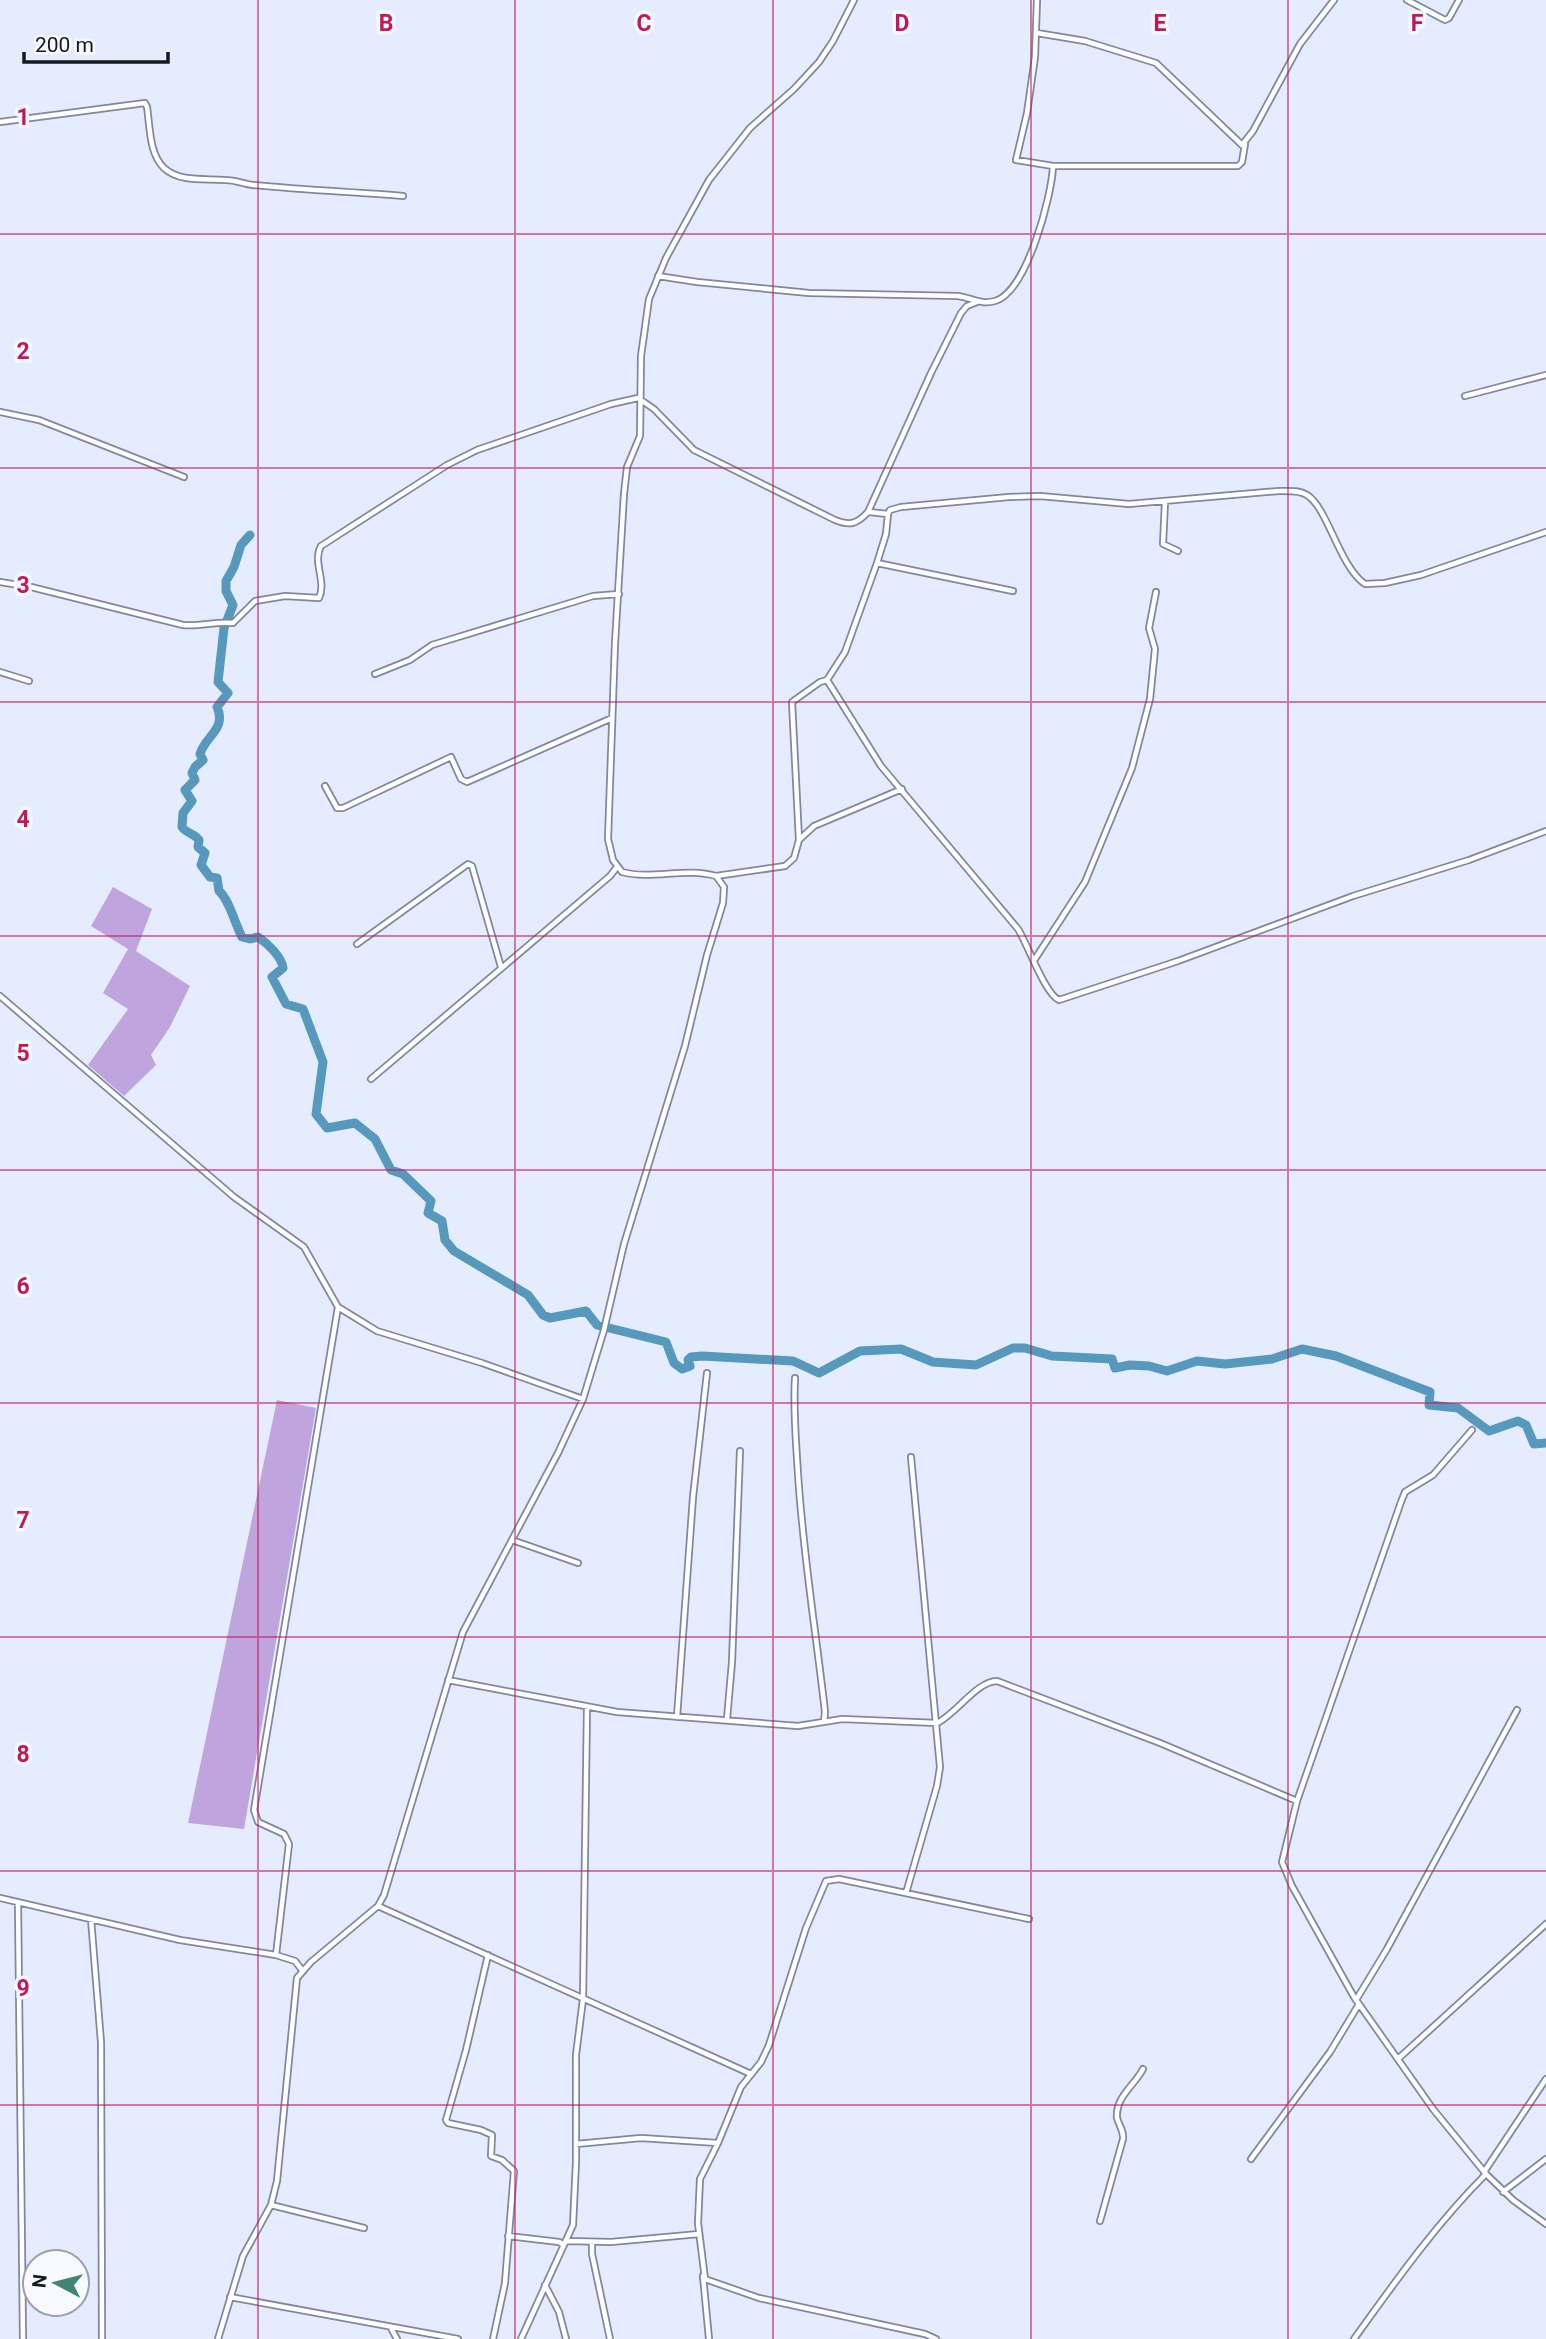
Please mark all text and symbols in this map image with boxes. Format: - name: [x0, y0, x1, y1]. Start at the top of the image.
- text: B: [379, 10, 393, 37]
- text: C: [636, 10, 652, 37]
- text: D: [895, 10, 909, 37]
- text: E: [1154, 10, 1167, 37]
- text: F: [1411, 10, 1424, 37]
- scale bar: [24, 21, 168, 65]
- text: 200 m: [35, 33, 94, 57]
- text: 1: [16, 104, 30, 131]
- text: 2: [16, 338, 30, 365]
- text: 3: [16, 572, 30, 599]
- text: 4: [16, 806, 30, 833]
- text: 5: [16, 1040, 30, 1067]
- text: 6: [16, 1273, 30, 1300]
- text: 7: [16, 1507, 30, 1534]
- text: 8: [16, 1741, 30, 1768]
- text: 9: [16, 1975, 30, 2002]
- north arrow: [21, 2248, 91, 2318]
- text: N: [27, 2273, 52, 2289]

